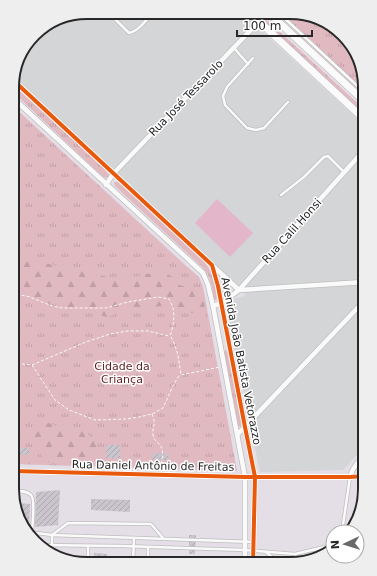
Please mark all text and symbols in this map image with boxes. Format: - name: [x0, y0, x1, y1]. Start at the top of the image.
- scale bar: [237, 12, 312, 38]
- text: 100 m: [243, 19, 281, 33]
- street label: Rua José Tessarolo: [146, 57, 226, 139]
- street label: Rua Calil Honsi: [260, 196, 324, 266]
- street label: Avenida João Batista Vetorazzo: [218, 276, 264, 446]
- park label: Cidade da Criança: [94, 360, 150, 386]
- street label: Rua Daniel Antônio de Freitas: [72, 458, 235, 474]
- north arrow: [325, 524, 365, 564]
- text: N: [329, 540, 342, 550]

